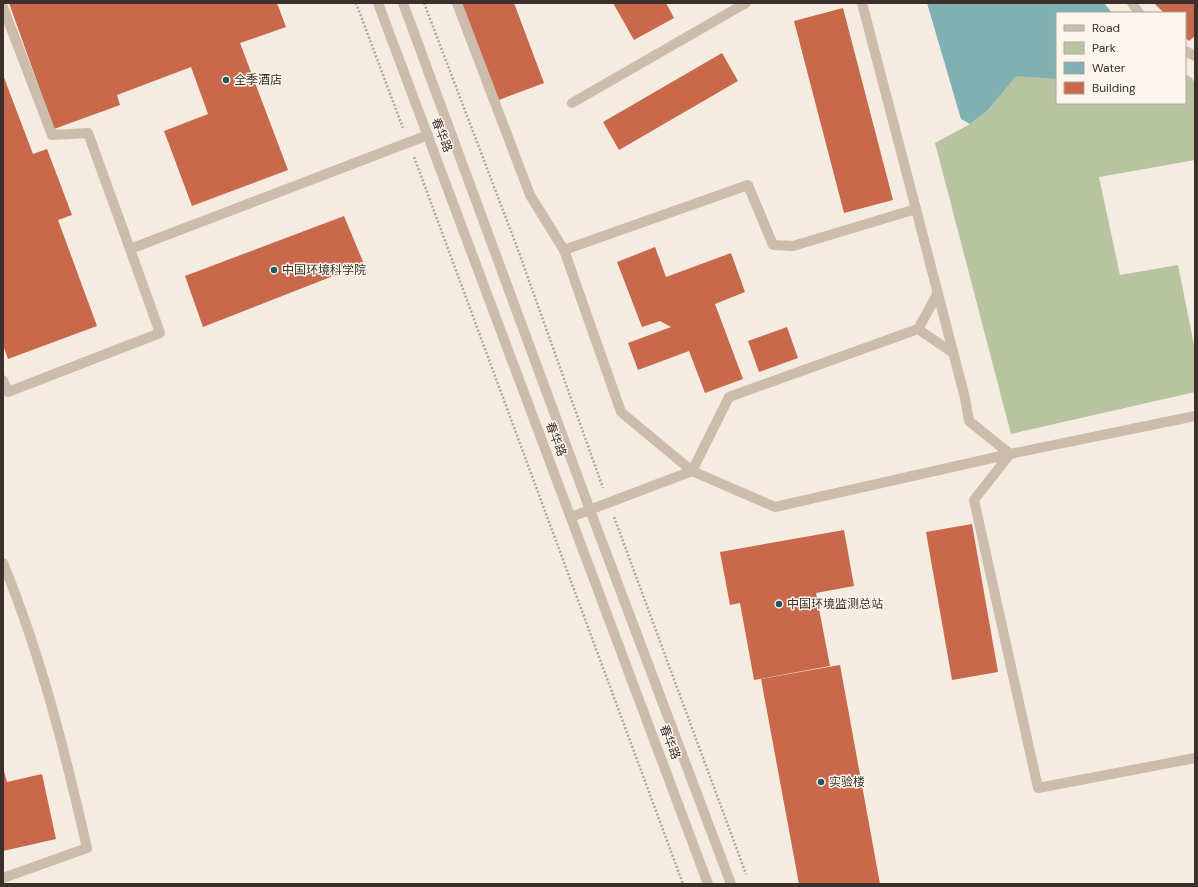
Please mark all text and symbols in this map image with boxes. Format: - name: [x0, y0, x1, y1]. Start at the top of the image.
- legend: [1056, 12, 1186, 104]
- text: Road: [1092, 20, 1120, 36]
- text: Park: [1092, 40, 1116, 56]
- text: Water: [1092, 60, 1126, 76]
- place label: 全季酒店: [234, 72, 282, 88]
- marker: 全季酒店: [221, 75, 231, 85]
- text: Building: [1092, 80, 1136, 96]
- street label: 春华路: [428, 115, 456, 155]
- place label: 中国环境科学院: [282, 262, 366, 278]
- marker: 中国环境科学院: [269, 265, 279, 275]
- street label: 春华路: [542, 419, 570, 459]
- place label: 中国环境监测总站: [787, 596, 883, 612]
- marker: 中国环境监测总站: [774, 599, 784, 609]
- street label: 春华路: [656, 722, 684, 762]
- place label: 实验楼: [829, 774, 865, 790]
- marker: 实验楼: [816, 777, 826, 787]

